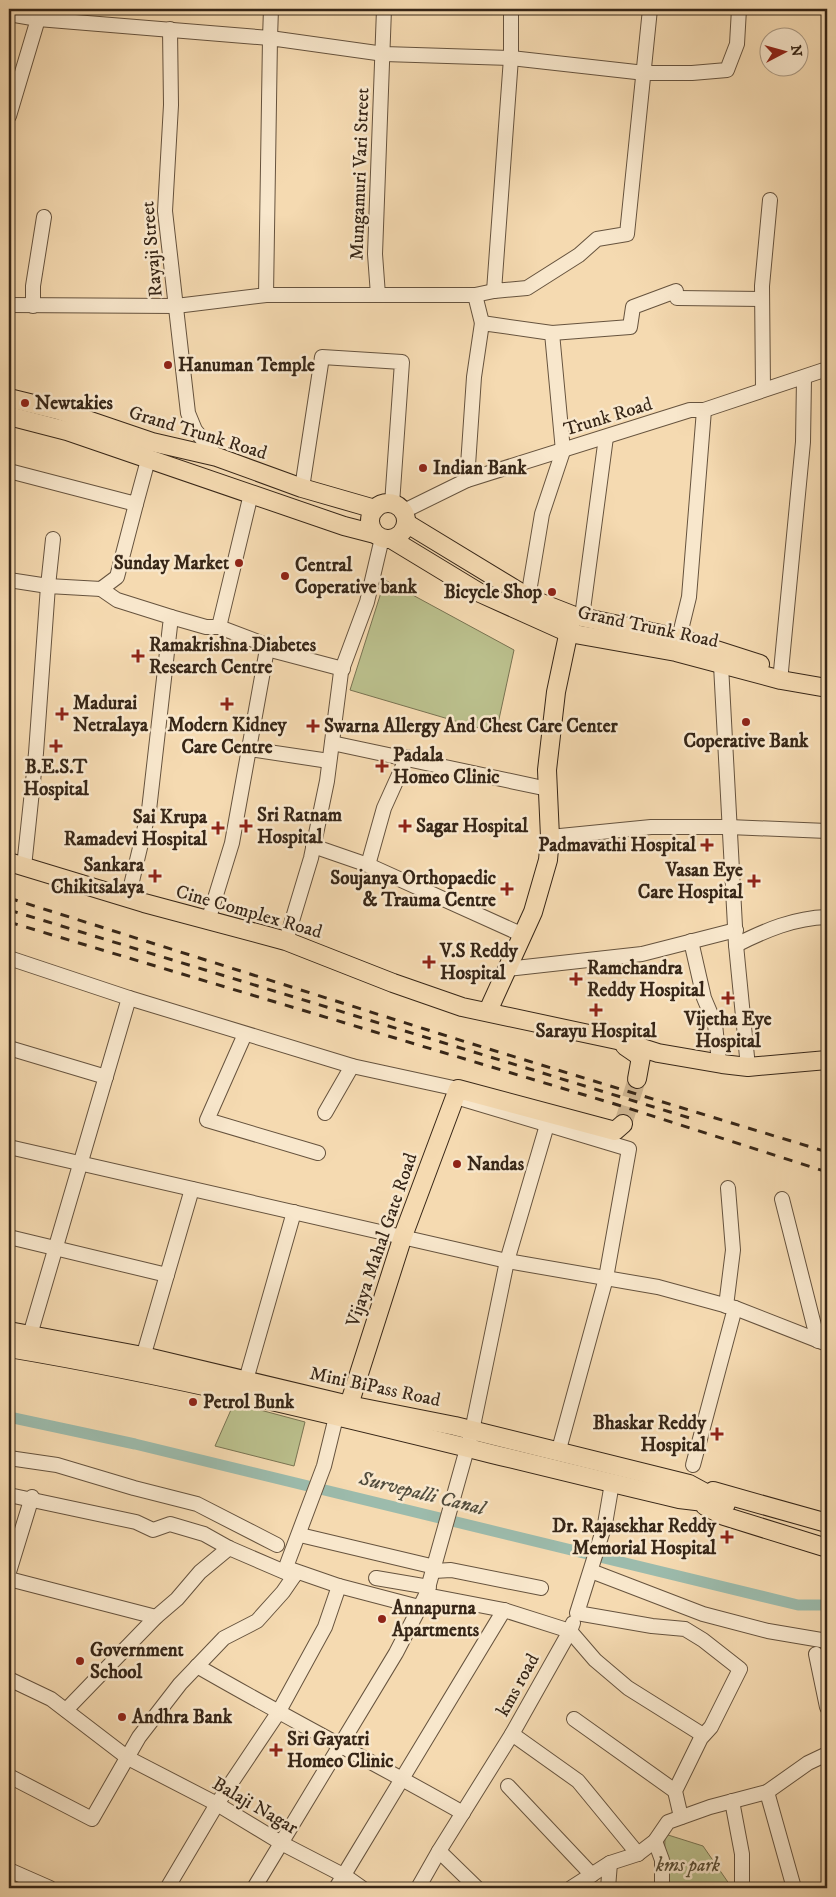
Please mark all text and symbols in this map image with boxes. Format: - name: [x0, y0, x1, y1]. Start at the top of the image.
- north arrow: [758, 28, 808, 78]
- text: N: [786, 44, 806, 58]
- street label: Mungamuri Vari Street: [345, 87, 375, 261]
- street label: Rayaji Street: [136, 200, 168, 298]
- place label: Hanuman Temple: [178, 354, 315, 377]
- marker: Hanuman Temple: [162, 359, 174, 371]
- place label: Newtakies: [35, 392, 114, 415]
- street label: Trunk Road: [561, 392, 656, 441]
- marker: Newtakies: [19, 397, 31, 409]
- street label: Grand Trunk Road: [126, 401, 270, 465]
- place label: Indian Bank: [433, 457, 527, 480]
- marker: Indian Bank: [417, 462, 429, 474]
- place label: Sunday Market: [114, 552, 230, 575]
- place label: Central Coperative bank: [295, 554, 418, 599]
- marker: Sunday Market: [233, 557, 245, 569]
- marker: Central Coperative bank: [279, 570, 291, 582]
- place label: Bicycle Shop: [444, 581, 542, 604]
- marker: Bicycle Shop: [546, 586, 558, 598]
- street label: Grand Trunk Road: [576, 601, 721, 653]
- place label: Ramakrishna Diabetes Research Centre: [149, 634, 317, 679]
- marker: Ramakrishna Diabetes Research Centre: [131, 649, 145, 663]
- place label: Madurai Netralaya: [73, 692, 149, 737]
- marker: Modern Kidney Care Centre: [220, 697, 234, 711]
- marker: Madurai Netralaya: [55, 707, 69, 721]
- place label: Modern Kidney Care Centre: [167, 714, 288, 759]
- place label: Swarna Allergy And Chest Care Center: [324, 715, 619, 738]
- marker: Coperative Bank: [740, 716, 752, 728]
- marker: Swarna Allergy And Chest Care Center: [306, 719, 320, 733]
- place label: Coperative Bank: [683, 730, 809, 753]
- marker: B.E.S.T Hospital: [49, 739, 63, 753]
- place label: Padala Homeo Clinic: [393, 744, 500, 789]
- place label: B.E.S.T Hospital: [23, 756, 89, 801]
- marker: Padala Homeo Clinic: [375, 759, 389, 773]
- place label: Sri Ratnam Hospital: [257, 804, 343, 849]
- place label: Sai Krupa Ramadevi Hospital: [64, 806, 208, 851]
- place label: Sagar Hospital: [416, 815, 528, 838]
- marker: Sri Ratnam Hospital: [239, 819, 253, 833]
- marker: Sagar Hospital: [398, 819, 412, 833]
- marker: Sai Krupa Ramadevi Hospital: [211, 821, 225, 835]
- place label: Padmavathi Hospital: [538, 834, 696, 857]
- marker: Padmavathi Hospital: [700, 838, 714, 852]
- place label: Sankara Chikitsalaya: [51, 854, 145, 899]
- place label: Vasan Eye Care Hospital: [638, 859, 743, 904]
- place label: Soujanya Orthopaedic & Trauma Centre: [330, 867, 496, 912]
- marker: Sankara Chikitsalaya: [148, 869, 162, 883]
- marker: Vasan Eye Care Hospital: [747, 874, 761, 888]
- street label: Cine Complex Road: [173, 880, 325, 944]
- marker: Soujanya Orthopaedic & Trauma Centre: [500, 882, 514, 896]
- place label: V.S Reddy Hospital: [439, 940, 519, 985]
- marker: V.S Reddy Hospital: [422, 955, 436, 969]
- place label: Ramchandra Reddy Hospital: [587, 957, 705, 1002]
- marker: Ramchandra Reddy Hospital: [569, 972, 583, 986]
- marker: Vijetha Eye Hospital: [721, 991, 735, 1005]
- marker: Sarayu Hospital: [589, 1003, 603, 1017]
- place label: Vijetha Eye Hospital: [683, 1008, 772, 1053]
- place label: Sarayu Hospital: [536, 1020, 657, 1043]
- street label: Vijaya Mahal Gate Road: [341, 1150, 423, 1331]
- place label: Nandas: [467, 1153, 525, 1176]
- marker: Nandas: [451, 1158, 463, 1170]
- street label: Mini BiPass Road: [307, 1362, 443, 1412]
- place label: Petrol Bunk: [203, 1391, 295, 1414]
- marker: Petrol Bunk: [187, 1396, 199, 1408]
- place label: Bhaskar Reddy Hospital: [593, 1412, 707, 1457]
- marker: Bhaskar Reddy Hospital: [710, 1427, 724, 1441]
- water label: Survepalli Canal: [356, 1466, 489, 1522]
- place label: Dr. Rajasekhar Reddy Memorial Hospital: [552, 1515, 717, 1560]
- marker: Dr. Rajasekhar Reddy Memorial Hospital: [720, 1530, 734, 1544]
- place label: Annapurna Apartments: [391, 1597, 480, 1642]
- marker: Annapurna Apartments: [376, 1613, 388, 1625]
- place label: Government School: [90, 1639, 185, 1684]
- street label: kms road: [491, 1649, 545, 1720]
- marker: Government School: [74, 1655, 86, 1667]
- place label: Andhra Bank: [131, 1706, 233, 1729]
- marker: Andhra Bank: [116, 1711, 128, 1723]
- place label: Sri Gayatri Homeo Clinic: [287, 1728, 394, 1773]
- marker: Sri Gayatri Homeo Clinic: [269, 1743, 283, 1757]
- street label: Balaji Nagar: [208, 1772, 302, 1840]
- park label: kms park: [655, 1854, 720, 1878]

